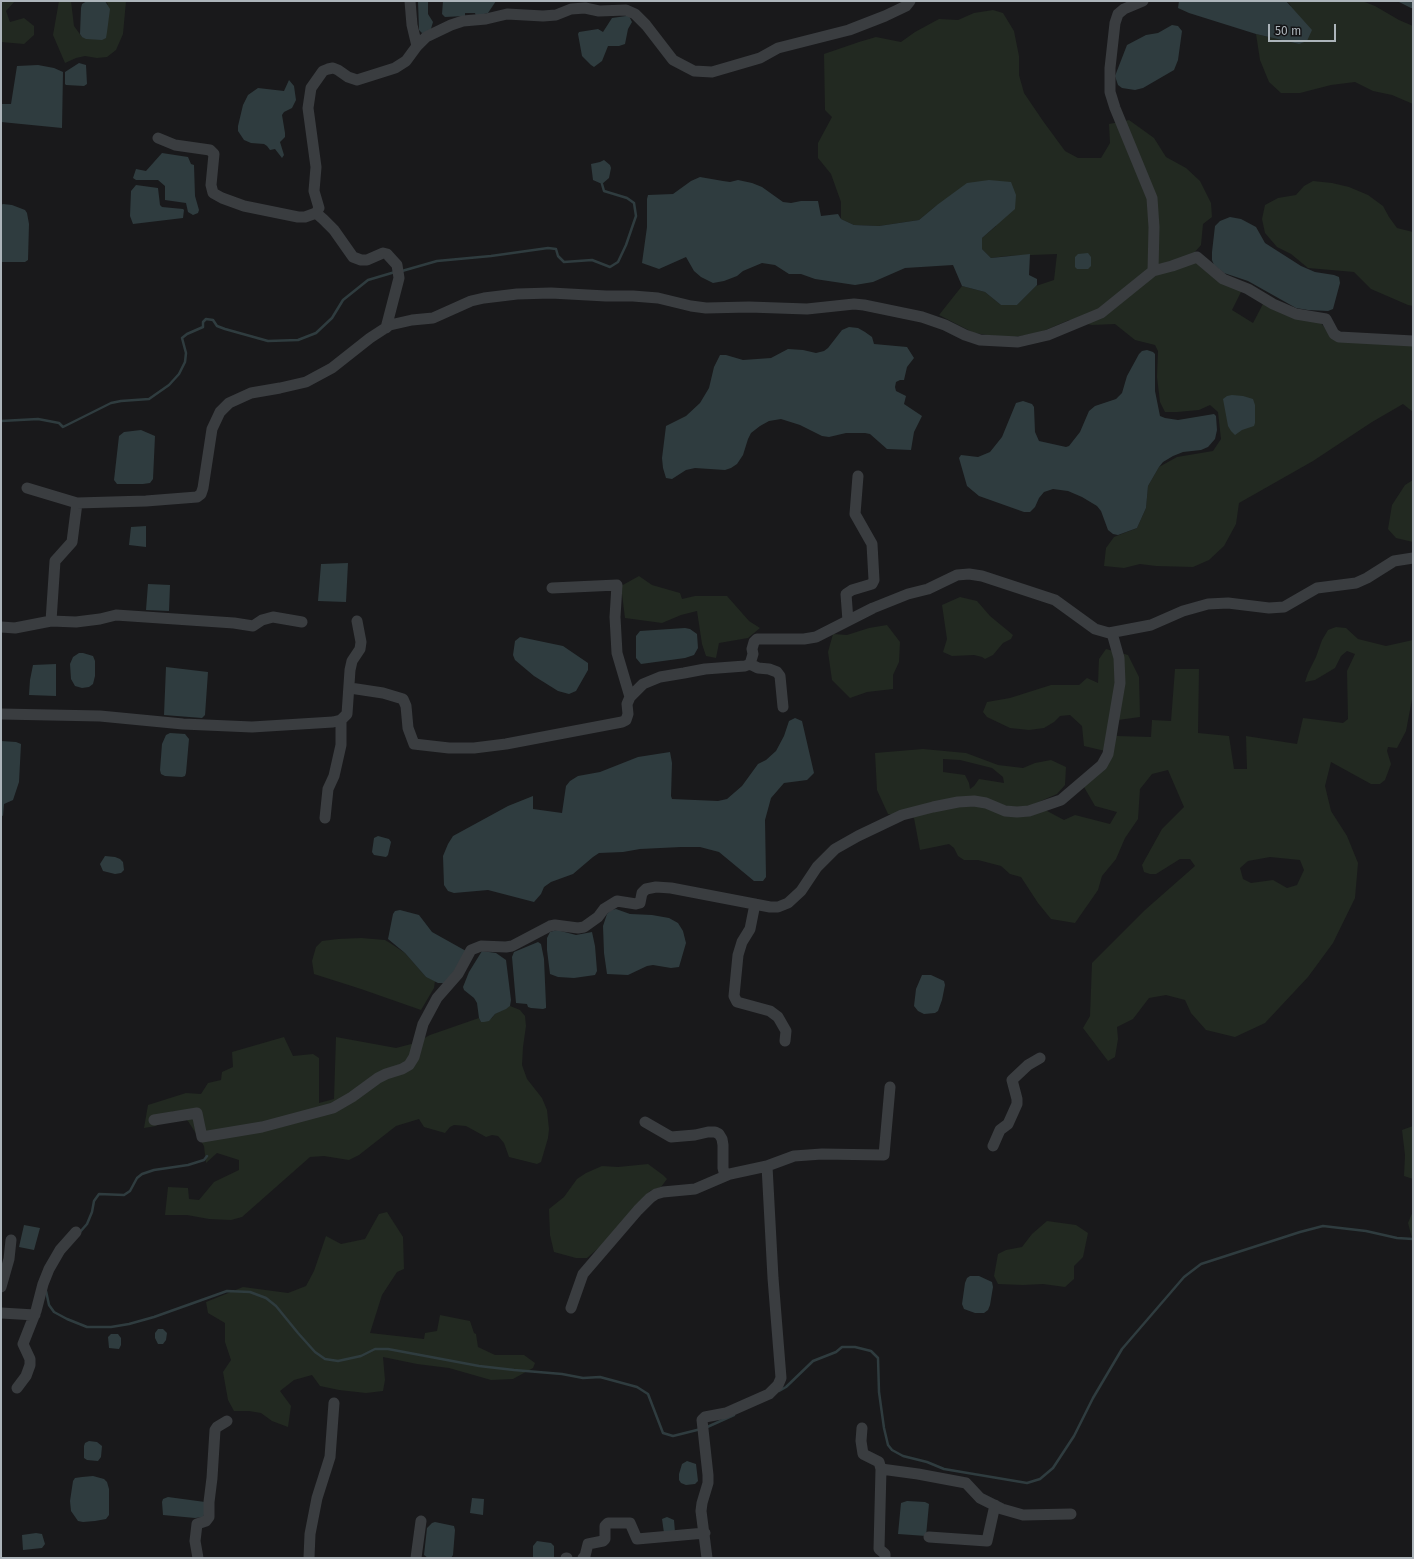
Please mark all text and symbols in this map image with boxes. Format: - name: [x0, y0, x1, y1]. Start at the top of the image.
- scale bar: [1270, 16, 1338, 42]
- text: 50 m: [1275, 24, 1301, 38]

